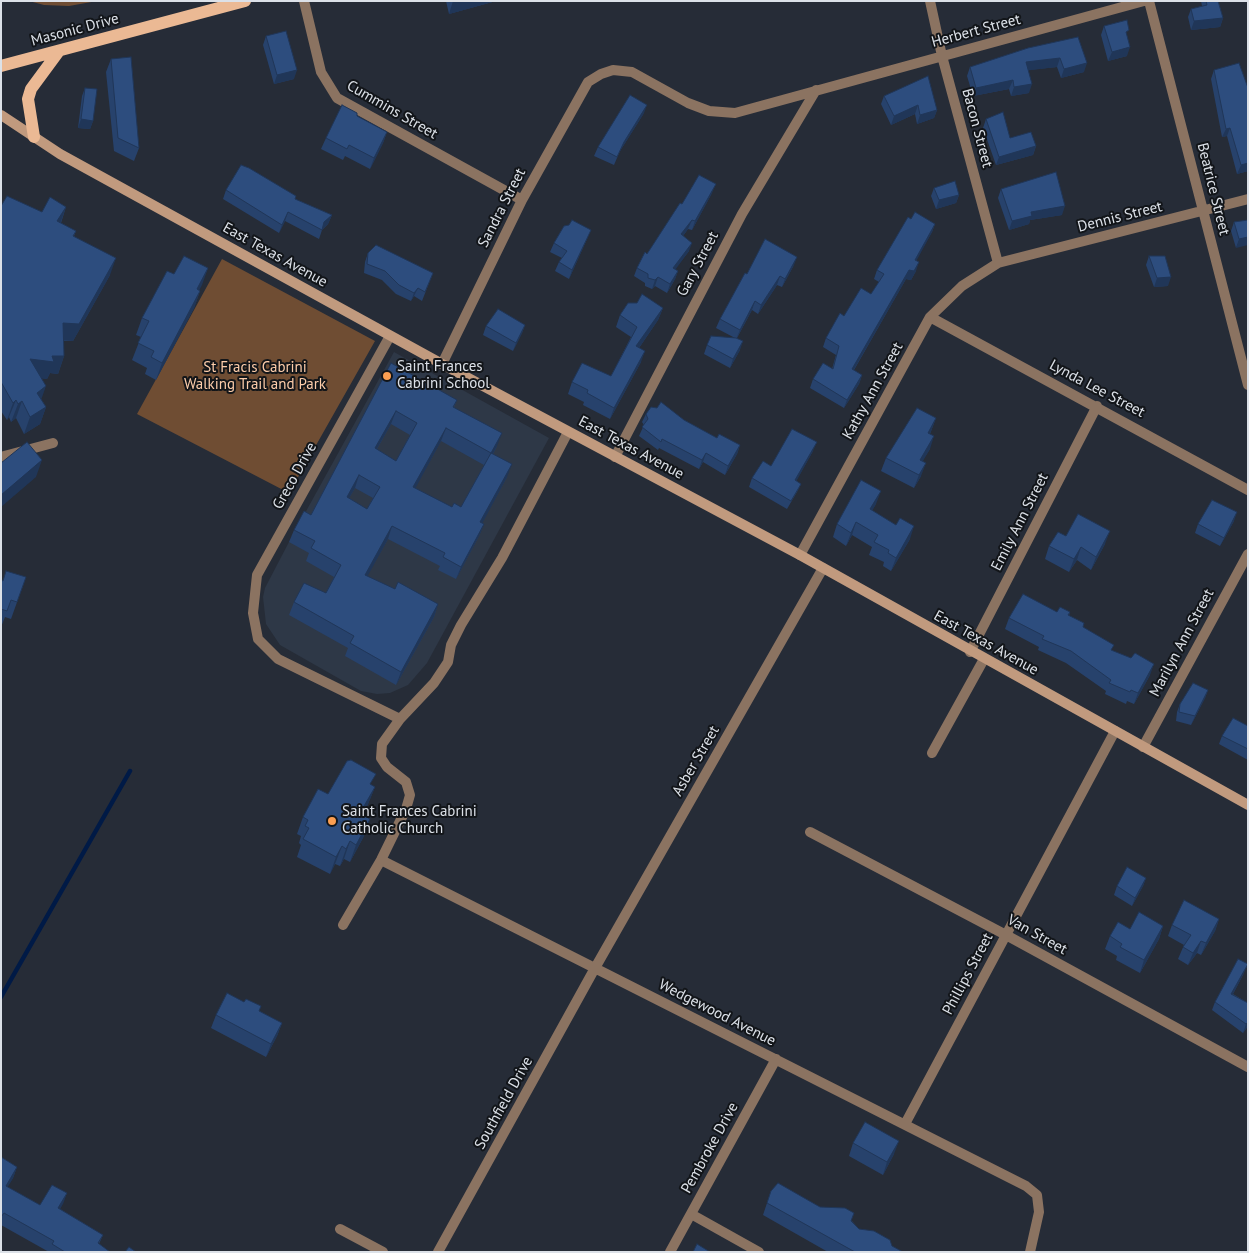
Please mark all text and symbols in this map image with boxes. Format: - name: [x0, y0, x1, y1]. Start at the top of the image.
- street label: Masonic Drive: [29, 10, 121, 50]
- street label: Herbert Street: [929, 10, 1023, 52]
- street label: Cummins Street: [344, 77, 440, 143]
- street label: Bacon Street: [958, 86, 996, 170]
- street label: Beatrice Street: [1193, 141, 1233, 237]
- street label: Sandra Street: [474, 165, 530, 251]
- street label: Dennis Street: [1076, 198, 1164, 236]
- street label: East Texas Avenue: [220, 219, 330, 291]
- street label: Gary Street: [673, 228, 723, 300]
- street label: Kathy Ann Street: [839, 339, 907, 443]
- street label: Lynda Lee Street: [1046, 356, 1148, 422]
- place label: Saint Frances Cabrini School: [397, 358, 490, 393]
- park label: St Fracis Cabrini Walking Trail and Park: [184, 359, 326, 394]
- marker: Saint Frances Cabrini School: [381, 370, 393, 382]
- street label: East Texas Avenue: [575, 413, 687, 483]
- street label: Greco Drive: [269, 439, 321, 513]
- street label: Emily Ann Street: [988, 470, 1052, 574]
- street label: Marilyn Ann Street: [1146, 586, 1218, 700]
- street label: East Texas Avenue: [931, 607, 1041, 679]
- street label: Asber Street: [669, 723, 723, 799]
- place label: Saint Frances Cabrini Catholic Church: [342, 803, 477, 838]
- marker: Saint Frances Cabrini Catholic Church: [326, 815, 338, 827]
- street label: Van Street: [1004, 911, 1070, 959]
- street label: Phillips Street: [939, 930, 997, 1018]
- street label: Wedgewood Avenue: [656, 976, 778, 1050]
- street label: Southfield Drive: [471, 1054, 537, 1152]
- street label: Pembroke Drive: [678, 1099, 742, 1197]

